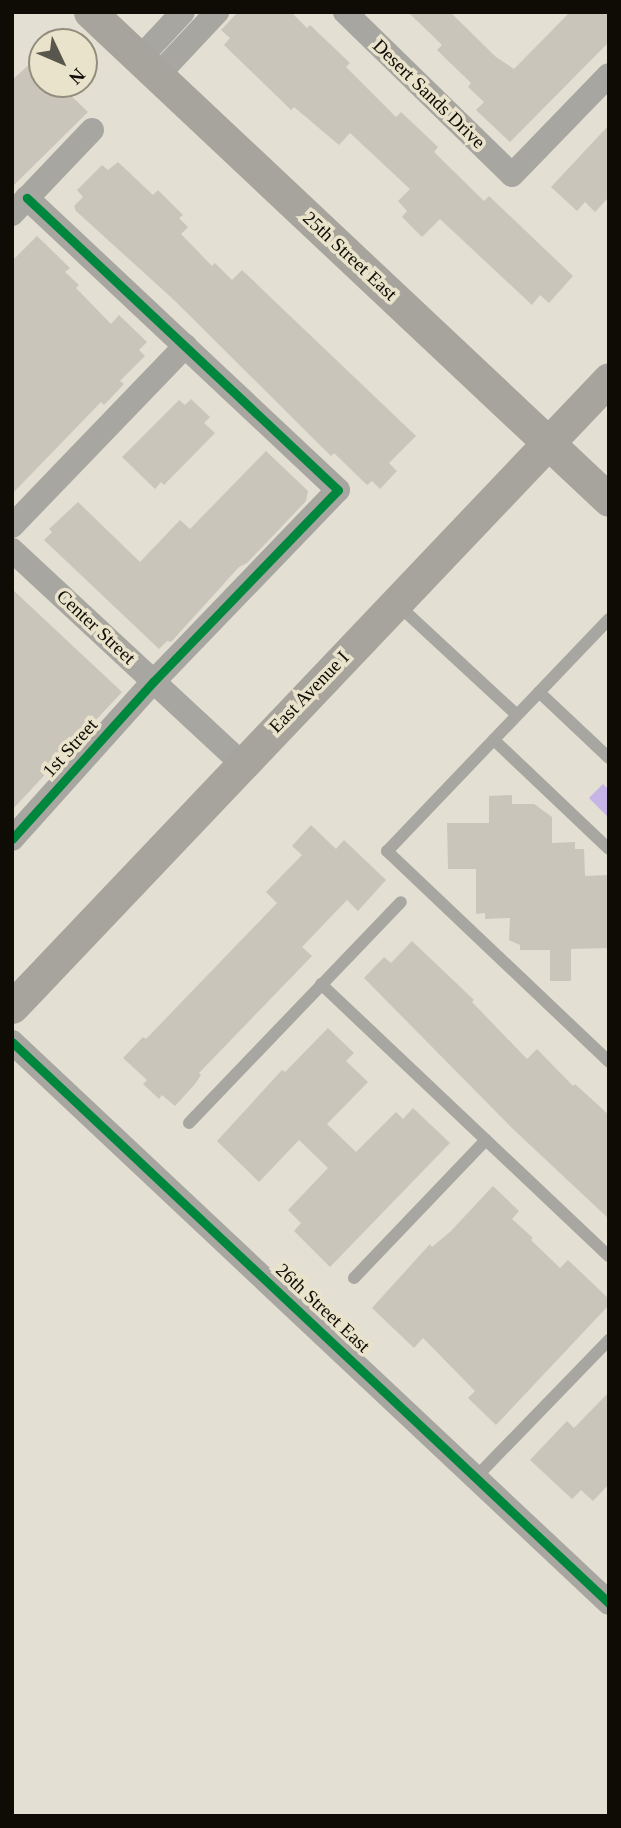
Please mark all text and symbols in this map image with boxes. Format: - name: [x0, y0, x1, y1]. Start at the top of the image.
- north arrow: [28, 28, 98, 98]
- street label: Desert Sands Drive: [368, 34, 490, 154]
- text: N: [65, 64, 89, 89]
- street label: 25th Street East: [298, 207, 402, 305]
- street label: Center Street: [52, 585, 140, 669]
- street label: East Avenue I: [264, 646, 354, 738]
- street label: 1st Street: [38, 714, 102, 782]
- street label: 26th Street East: [271, 1259, 375, 1357]

